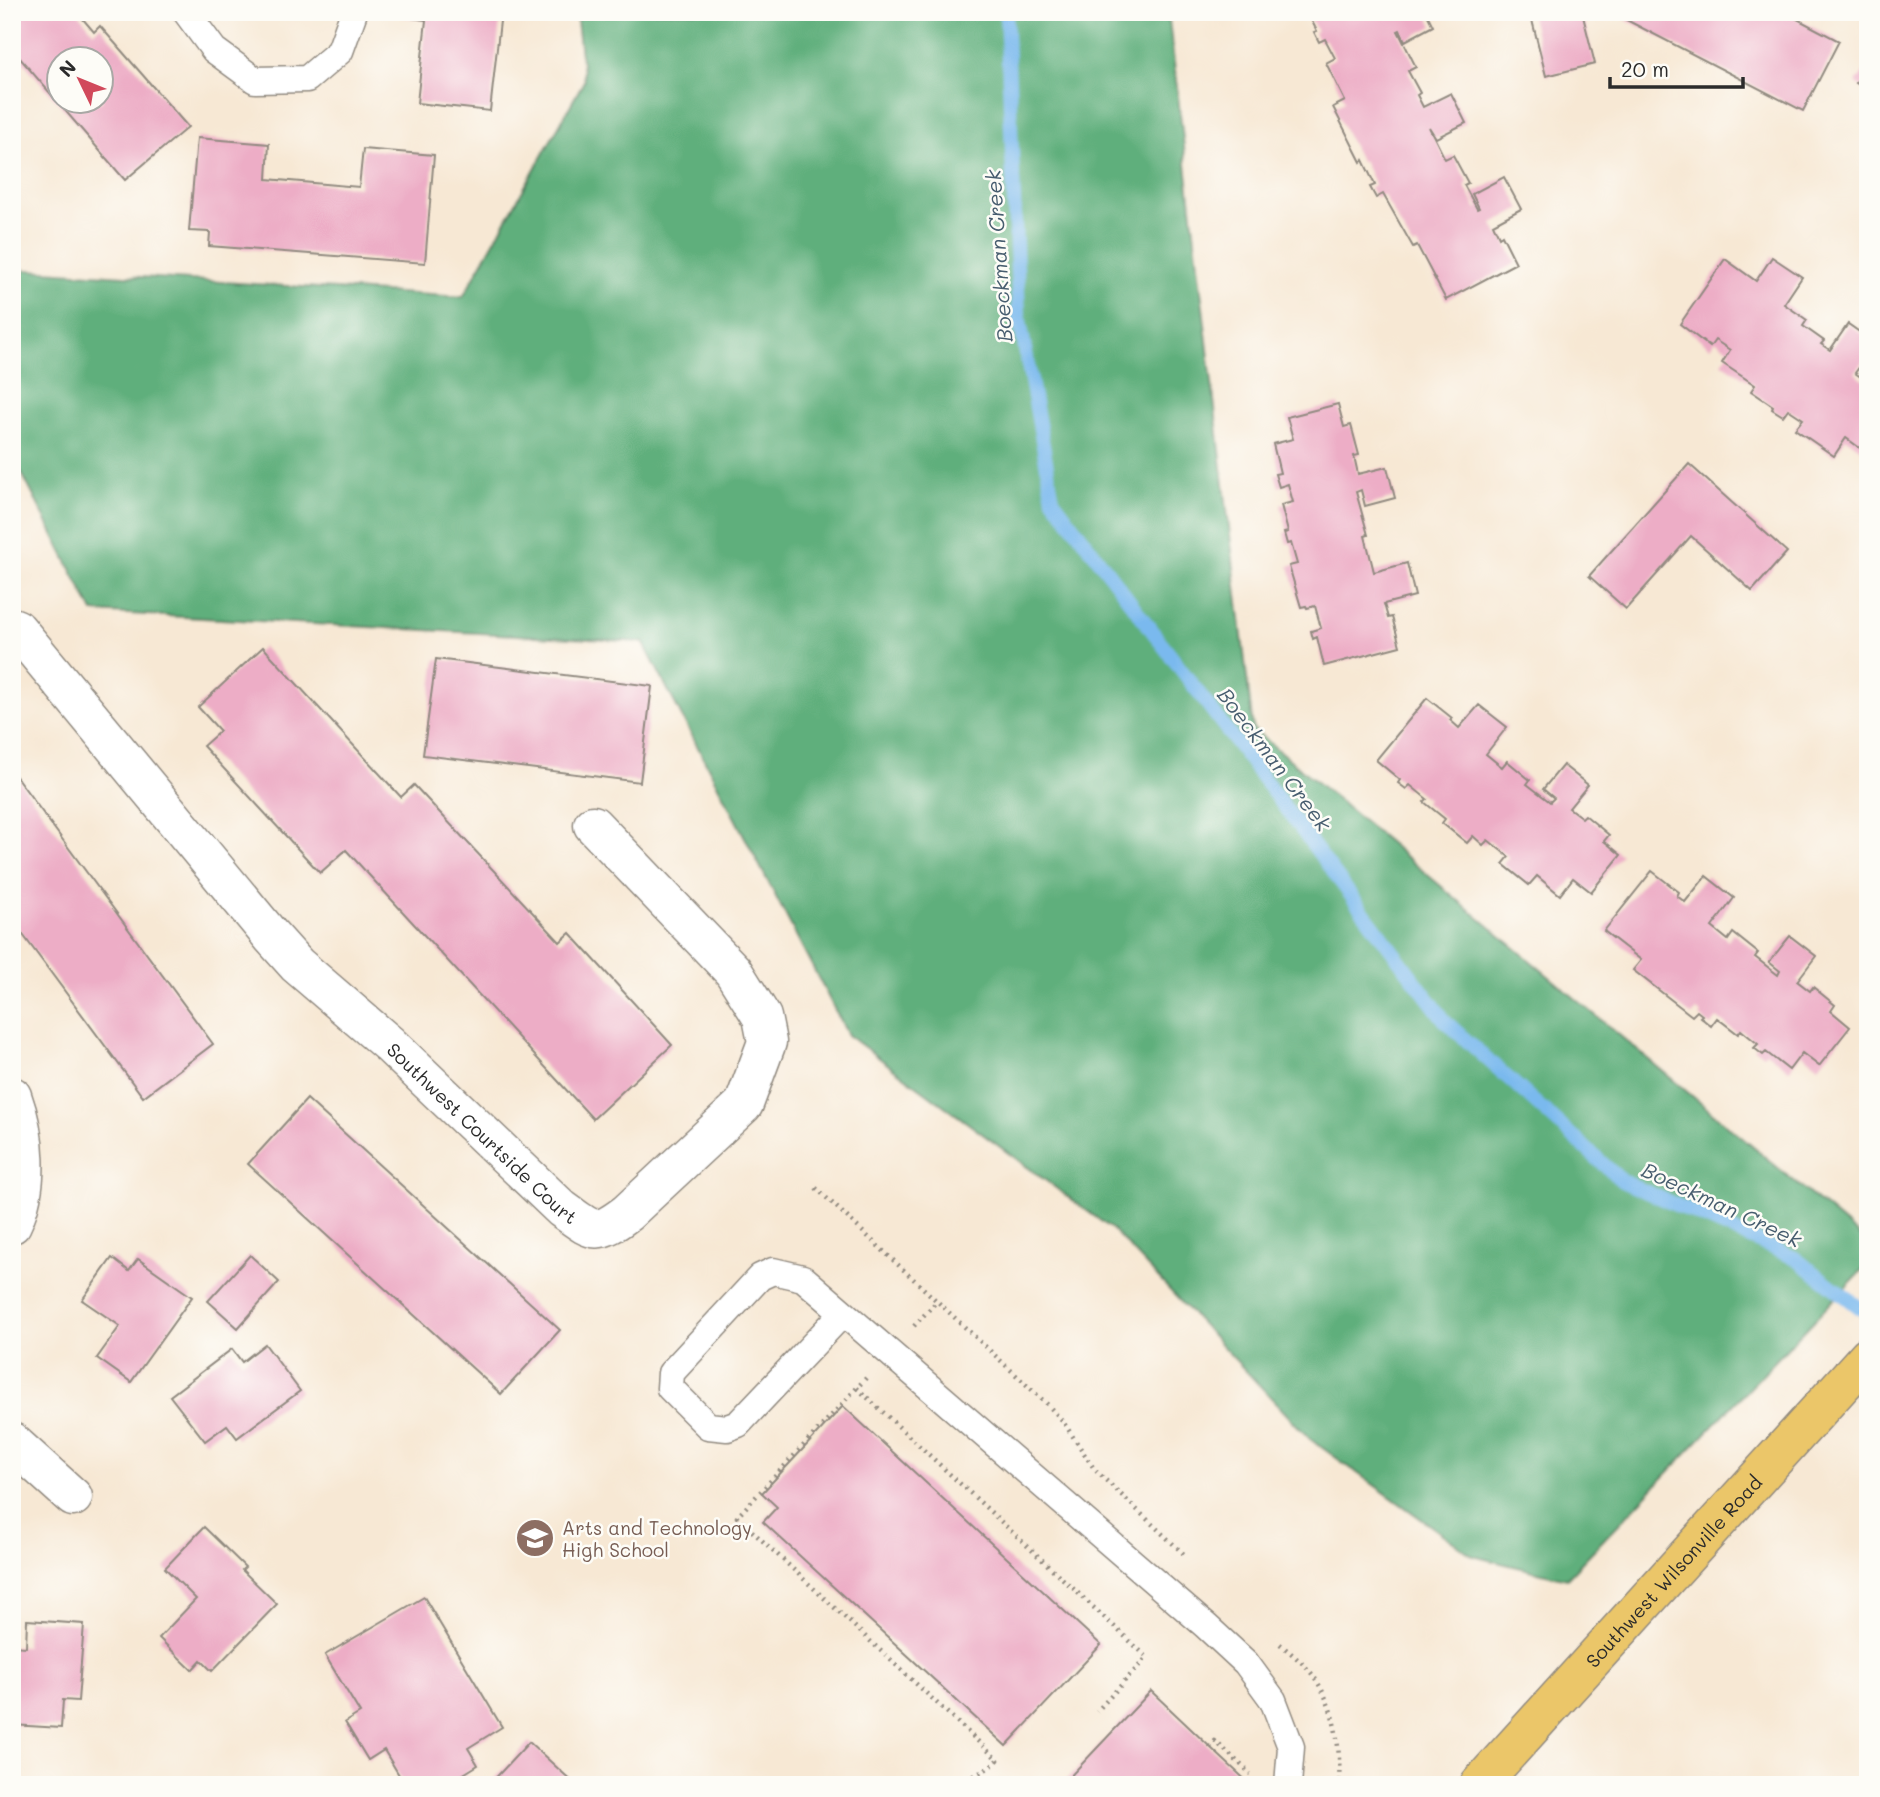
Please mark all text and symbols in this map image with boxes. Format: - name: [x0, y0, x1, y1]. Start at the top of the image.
- north arrow: [46, 46, 116, 116]
- scale bar: [1610, 46, 1744, 90]
- text: N: [53, 54, 81, 82]
- text: 20 m: [1621, 55, 1669, 82]
- water label: Boeckman Creek: [978, 168, 1017, 343]
- water label: Boeckman Creek: [1212, 682, 1338, 837]
- street label: Southwest Courtside Court: [382, 1037, 583, 1229]
- water label: Boeckman Creek: [1638, 1155, 1807, 1253]
- street label: Southwest Wilsonville Road: [1580, 1470, 1767, 1672]
- place label: Arts and Technology High School: [562, 1515, 752, 1562]
- school or university icon: Arts and Technology High School: [514, 1517, 556, 1559]

